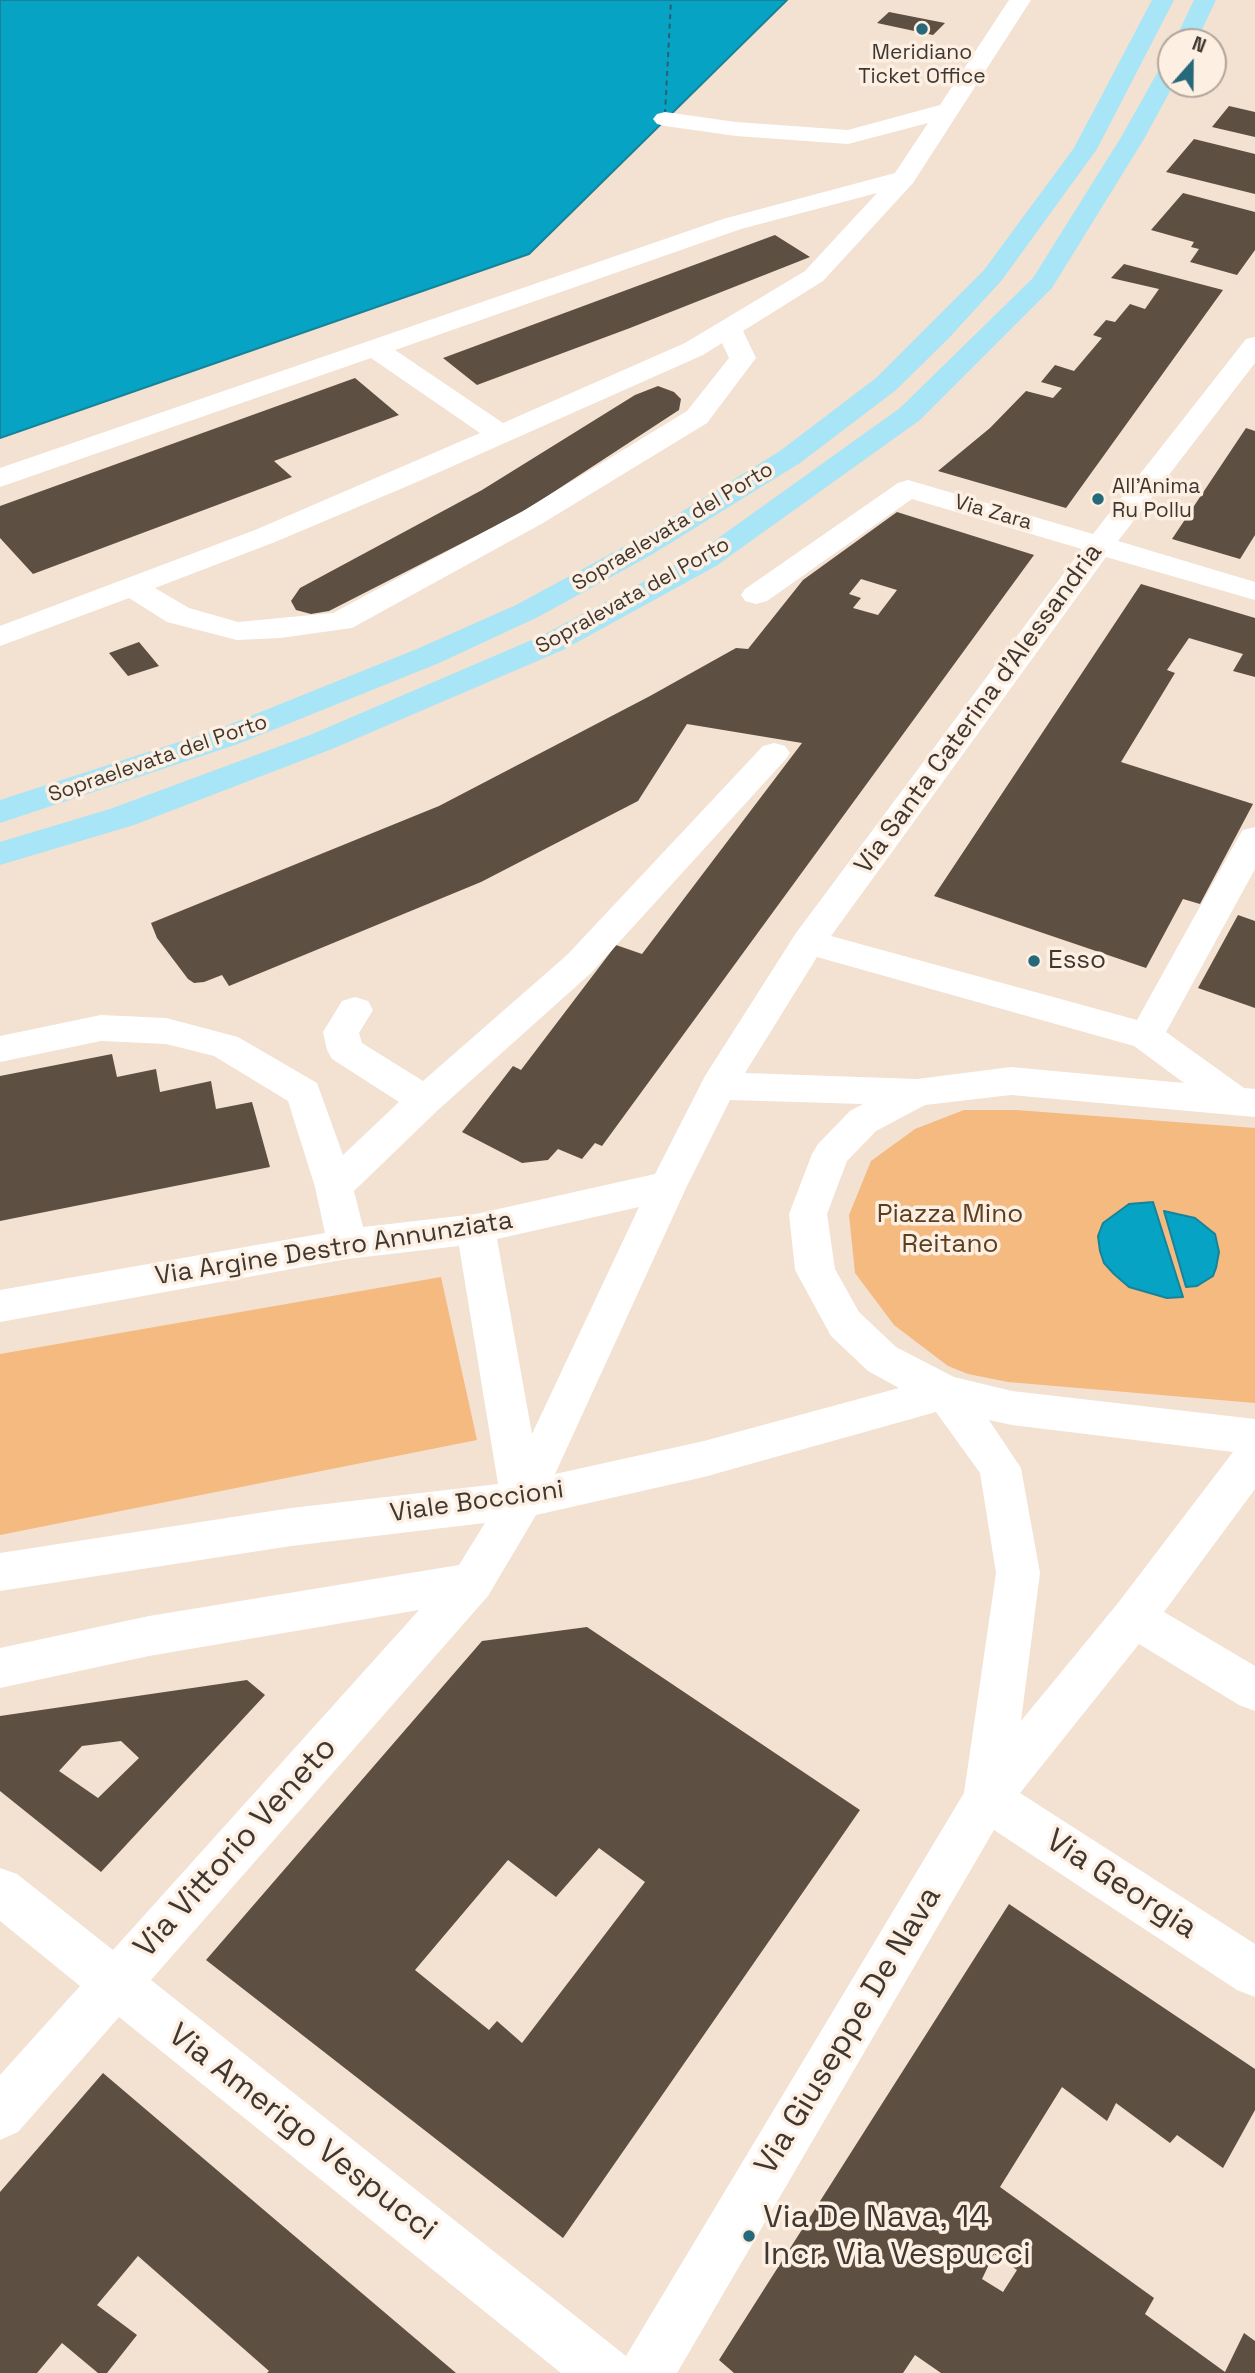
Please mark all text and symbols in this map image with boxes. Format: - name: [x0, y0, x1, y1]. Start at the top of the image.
- marker: Meridiano Ticket Office: [914, 21, 930, 37]
- north arrow: [1157, 28, 1227, 98]
- text: N: [1189, 31, 1209, 59]
- place label: Meridiano Ticket Office: [858, 40, 986, 90]
- street label: Sopraelevata del Porto: [568, 457, 778, 597]
- place label: All'Anima Ru Pollu: [1112, 474, 1200, 524]
- street label: Via Zara: [951, 490, 1035, 536]
- marker: All'Anima Ru Pollu: [1090, 491, 1106, 507]
- street label: Sopralevata del Porto: [532, 532, 734, 660]
- street label: Via Santa Caterina d'Alessandria: [849, 538, 1109, 880]
- street label: Sopraelevata del Porto: [45, 710, 271, 808]
- place label: Esso: [1048, 945, 1106, 977]
- marker: Esso: [1026, 953, 1042, 969]
- park label: Piazza Mino Reitano: [877, 1199, 1023, 1260]
- street label: Via Argine Destro Annunziata: [153, 1205, 515, 1293]
- street label: Viale Boccioni: [388, 1474, 566, 1530]
- street label: Via Vittorio Veneto: [127, 1730, 345, 1966]
- street label: Via Georgia: [1038, 1822, 1204, 1948]
- street label: Via Giuseppe De Nava: [748, 1880, 950, 2182]
- street label: Via Amerigo Vespucci: [160, 2016, 444, 2250]
- place label: Via De Nava, 14 Incr. Via Vespucci: [763, 2199, 1031, 2274]
- marker: Via De Nava, 14 Incr. Via Vespucci: [741, 2228, 757, 2244]

